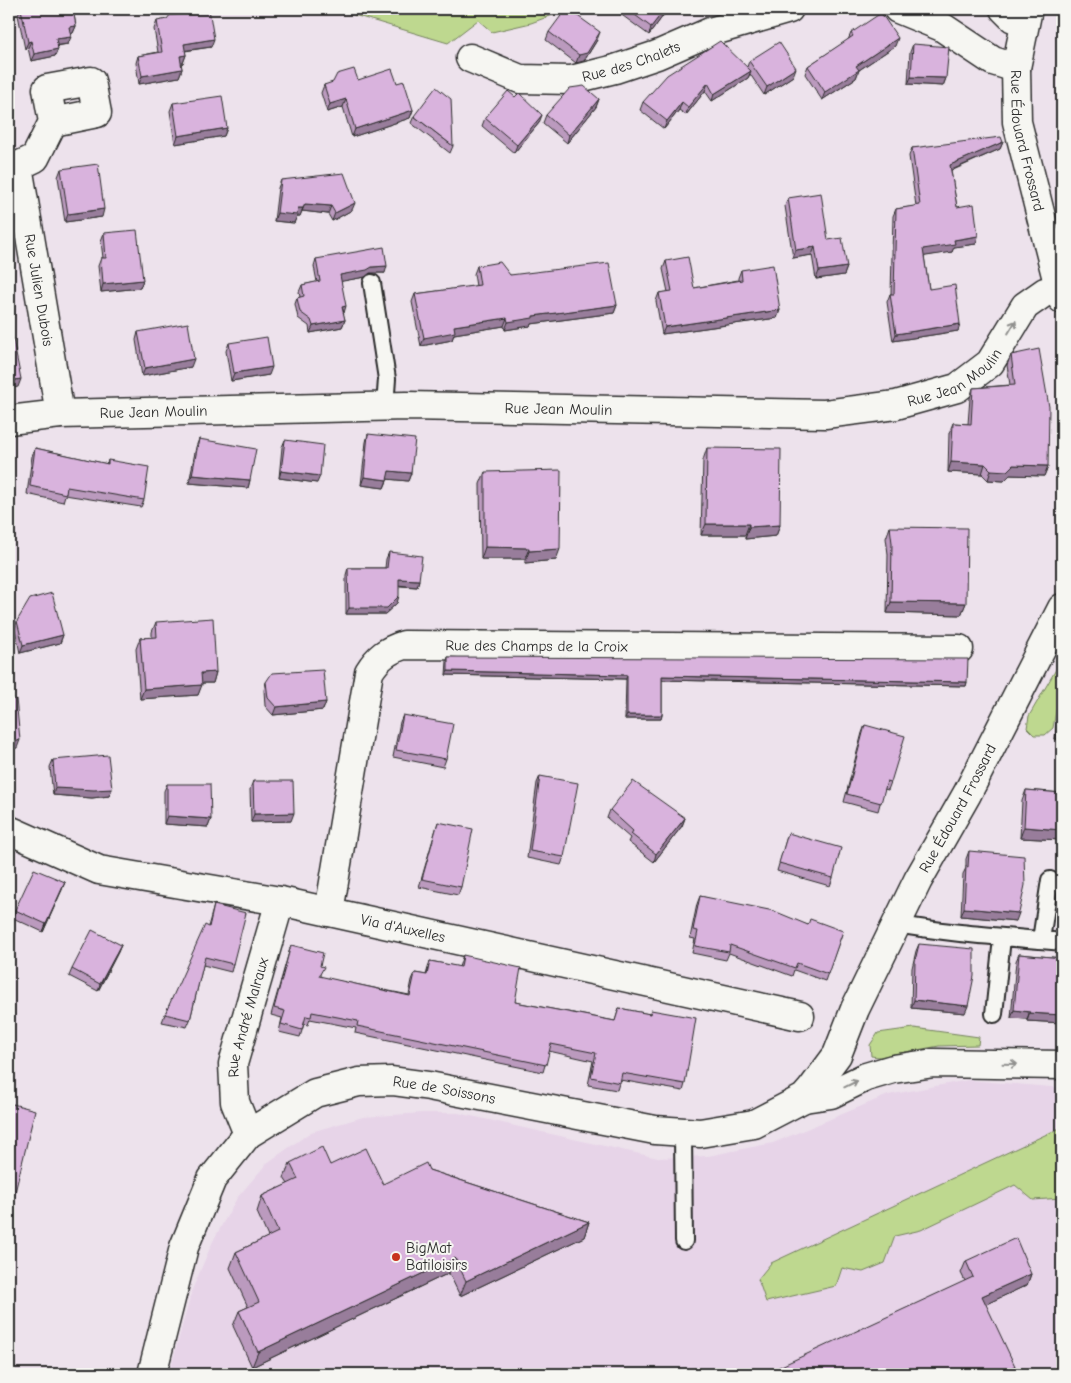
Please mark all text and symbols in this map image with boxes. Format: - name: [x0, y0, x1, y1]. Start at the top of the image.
- street label: Rue des Chalets: [580, 37, 683, 86]
- street label: Rue Édouard Frossard: [1007, 70, 1048, 213]
- street label: Rue Julien Dubois: [21, 232, 57, 348]
- one-way arrow: [1008, 320, 1018, 334]
- street label: Rue Jean Moulin: [905, 345, 1006, 410]
- street label: Rue Jean Moulin: [504, 399, 613, 419]
- street label: Rue Jean Moulin: [100, 402, 208, 422]
- street label: Rue des Champs de la Croix: [445, 636, 628, 656]
- street label: Rue Édouard Frossard: [915, 741, 1000, 876]
- street label: Via d'Auxelles: [359, 910, 447, 946]
- street label: Rue André Malraux: [224, 955, 272, 1078]
- one-way arrow: [1002, 1059, 1018, 1069]
- street label: Rue de Soissons: [392, 1072, 497, 1108]
- one-way arrow: [843, 1079, 858, 1089]
- place label: BigMat Batiloisirs: [406, 1239, 467, 1274]
- marker: BigMat Batiloisirs: [390, 1251, 402, 1263]

